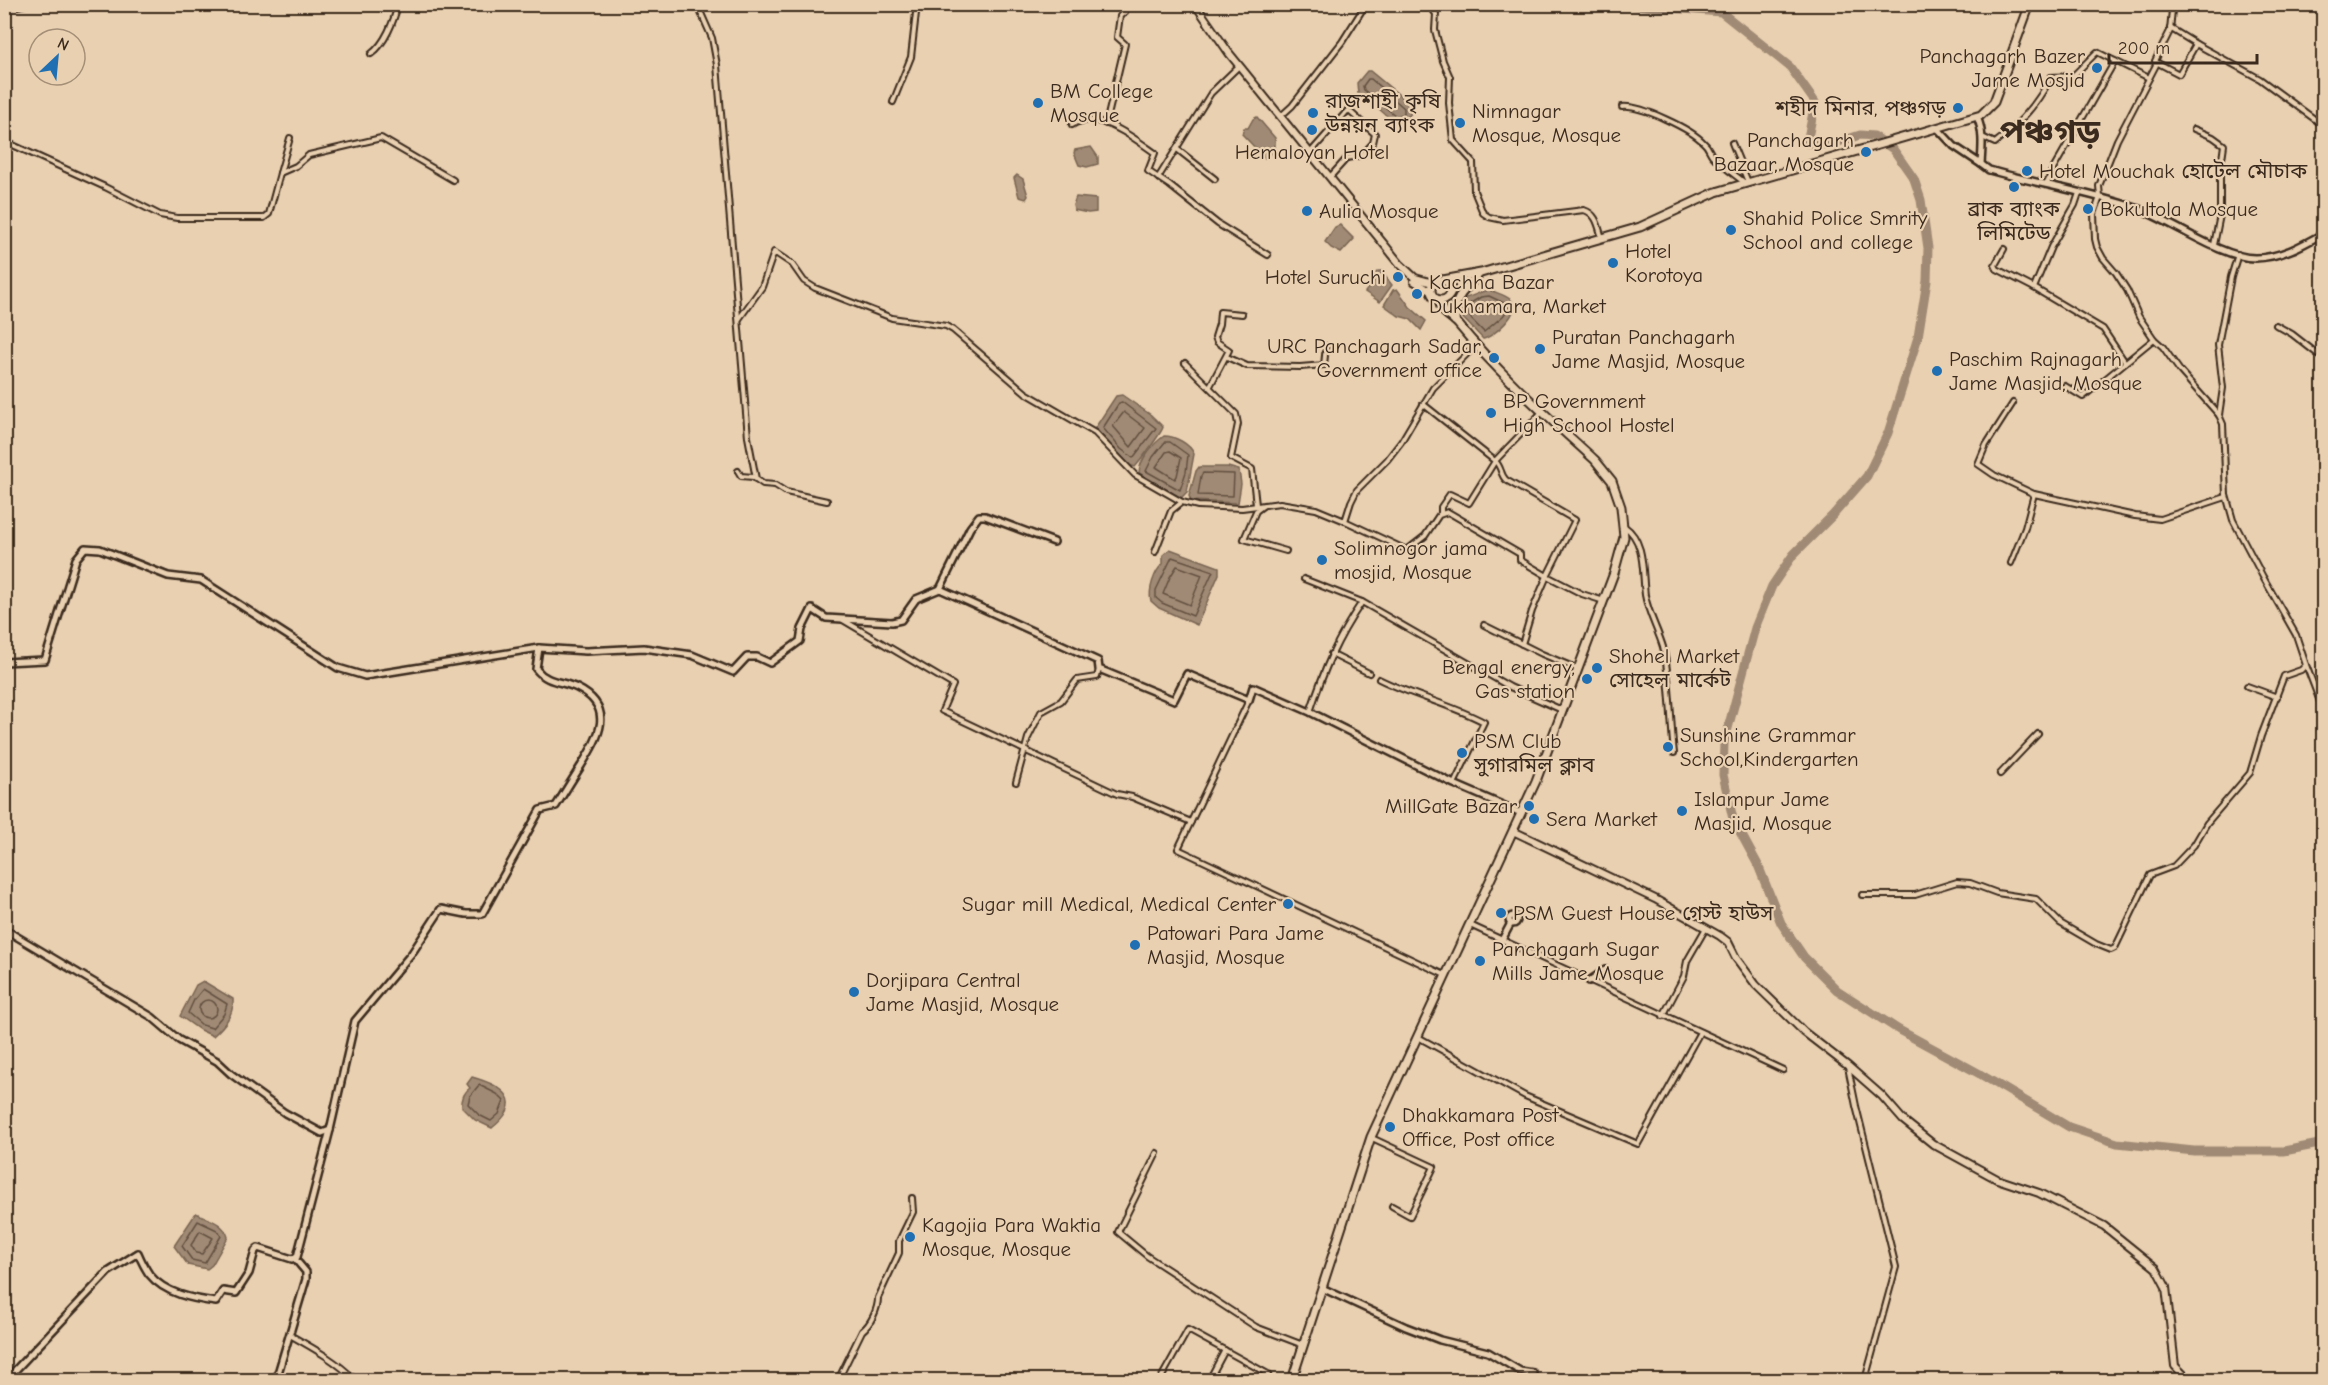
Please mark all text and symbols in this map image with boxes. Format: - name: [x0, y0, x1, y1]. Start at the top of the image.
- north arrow: [27, 27, 87, 87]
- scale bar: [2109, 27, 2258, 65]
- text: N: [55, 34, 72, 55]
- text: 200 m: [2118, 38, 2170, 59]
- place label: Panchagarh Bazer Jame Mosjid: [1920, 44, 2086, 92]
- marker: Panchagarh Bazer Jame Mosjid: [2090, 61, 2104, 75]
- place label: BM College Mosque: [1050, 79, 1153, 127]
- place label: রাজশাহী কৃষি উন্নয়ন ব্যাংক: [1324, 89, 1441, 137]
- marker: BM College Mosque: [1031, 96, 1045, 110]
- place label: শহীদ মিনার, পঞ্চগড়: [1774, 96, 1947, 120]
- place label: Nimnagar Mosque, Mosque: [1472, 99, 1621, 147]
- marker: শহীদ মিনার, পঞ্চগড়: [1951, 101, 1965, 115]
- marker: রাজশাহী কৃষি উন্নয়ন ব্যাংক: [1306, 106, 1320, 120]
- district label: পঞ্চগড়: [2000, 113, 2101, 151]
- marker: Nimnagar Mosque, Mosque: [1453, 116, 1467, 130]
- marker: Hemaloyan Hotel: [1305, 123, 1319, 137]
- place label: Panchagarh Bazaar, Mosque: [1714, 128, 1854, 176]
- place label: Hemaloyan Hotel: [1235, 140, 1389, 164]
- marker: Panchagarh Bazaar, Mosque: [1859, 145, 1873, 159]
- place label: Hotel Mouchak হোটেল মৌচাক: [2039, 159, 2308, 183]
- marker: Hotel Mouchak হোটেল মৌচাক: [2020, 164, 2034, 178]
- marker: ব্রাক ব্যাংক লিমিটেড: [2007, 180, 2021, 194]
- place label: ব্রাক ব্যাংক লিমিটেড: [1967, 197, 2061, 245]
- place label: Bokultola Mosque: [2100, 197, 2258, 221]
- place label: Aulia Mosque: [1319, 199, 1438, 223]
- marker: Bokultola Mosque: [2081, 202, 2095, 216]
- marker: Aulia Mosque: [1300, 204, 1314, 218]
- place label: Shahid Police Smrity School and college: [1743, 206, 1928, 254]
- marker: Shahid Police Smrity School and college: [1724, 223, 1738, 237]
- place label: Hotel Korotoya: [1625, 239, 1703, 287]
- marker: Hotel Korotoya: [1606, 256, 1620, 270]
- place label: Hotel Suruchi: [1265, 265, 1386, 289]
- marker: Hotel Suruchi: [1391, 270, 1405, 284]
- place label: Kachha Bazar Dukhamara, Market: [1429, 270, 1607, 318]
- marker: Kachha Bazar Dukhamara, Market: [1410, 287, 1424, 301]
- place label: Puratan Panchagarh Jame Masjid, Mosque: [1552, 325, 1745, 373]
- place label: URC Panchagarh Sadar, Government office: [1267, 334, 1482, 382]
- marker: Puratan Panchagarh Jame Masjid, Mosque: [1533, 342, 1547, 356]
- place label: Paschim Rajnagarh Jame Masjid, Mosque: [1949, 347, 2142, 395]
- marker: URC Panchagarh Sadar, Government office: [1487, 351, 1501, 365]
- marker: Paschim Rajnagarh Jame Masjid, Mosque: [1930, 364, 1944, 378]
- place label: BP Government High School Hostel: [1503, 389, 1675, 437]
- marker: BP Government High School Hostel: [1484, 406, 1498, 420]
- place label: Solimnogor jama mosjid, Mosque: [1334, 536, 1488, 584]
- marker: Solimnogor jama mosjid, Mosque: [1315, 553, 1329, 567]
- place label: Shohel Market সোহেল মার্কেট: [1609, 644, 1740, 692]
- place label: Bengal energy, Gas station: [1442, 655, 1575, 703]
- marker: Shohel Market সোহেল মার্কেট: [1590, 661, 1604, 675]
- marker: Bengal energy, Gas station: [1580, 672, 1594, 686]
- place label: Sunshine Grammar School,Kindergarten: [1680, 723, 1859, 771]
- place label: PSM Club সুগারমিল ক্লাব: [1473, 729, 1595, 777]
- marker: Sunshine Grammar School,Kindergarten: [1661, 740, 1675, 754]
- marker: PSM Club সুগারমিল ক্লাব: [1455, 746, 1469, 760]
- place label: Islampur Jame Masjid, Mosque: [1694, 787, 1832, 835]
- place label: MillGate Bazar: [1385, 794, 1518, 818]
- marker: MillGate Bazar: [1522, 799, 1536, 813]
- marker: Islampur Jame Masjid, Mosque: [1675, 804, 1689, 818]
- place label: Sera Market: [1546, 807, 1658, 831]
- marker: Sera Market: [1527, 812, 1541, 826]
- place label: Sugar mill Medical, Medical Center: [962, 892, 1277, 916]
- marker: Sugar mill Medical, Medical Center: [1281, 897, 1295, 911]
- place label: PSM Guest House গেস্ট হাউস: [1513, 901, 1774, 925]
- marker: PSM Guest House গেস্ট হাউস: [1494, 906, 1508, 920]
- place label: Patowari Para Jame Masjid, Mosque: [1147, 921, 1324, 969]
- place label: Panchagarh Sugar Mills Jame Mosque: [1492, 937, 1664, 985]
- marker: Patowari Para Jame Masjid, Mosque: [1128, 938, 1142, 952]
- marker: Panchagarh Sugar Mills Jame Mosque: [1473, 954, 1487, 968]
- place label: Dorjipara Central Jame Masjid, Mosque: [866, 968, 1059, 1016]
- marker: Dorjipara Central Jame Masjid, Mosque: [847, 985, 861, 999]
- place label: Dhakkamara Post Office, Post office: [1402, 1103, 1560, 1151]
- marker: Dhakkamara Post Office, Post office: [1383, 1120, 1397, 1134]
- place label: Kagojia Para Waktia Mosque, Mosque: [922, 1213, 1101, 1261]
- marker: Kagojia Para Waktia Mosque, Mosque: [903, 1230, 917, 1244]

